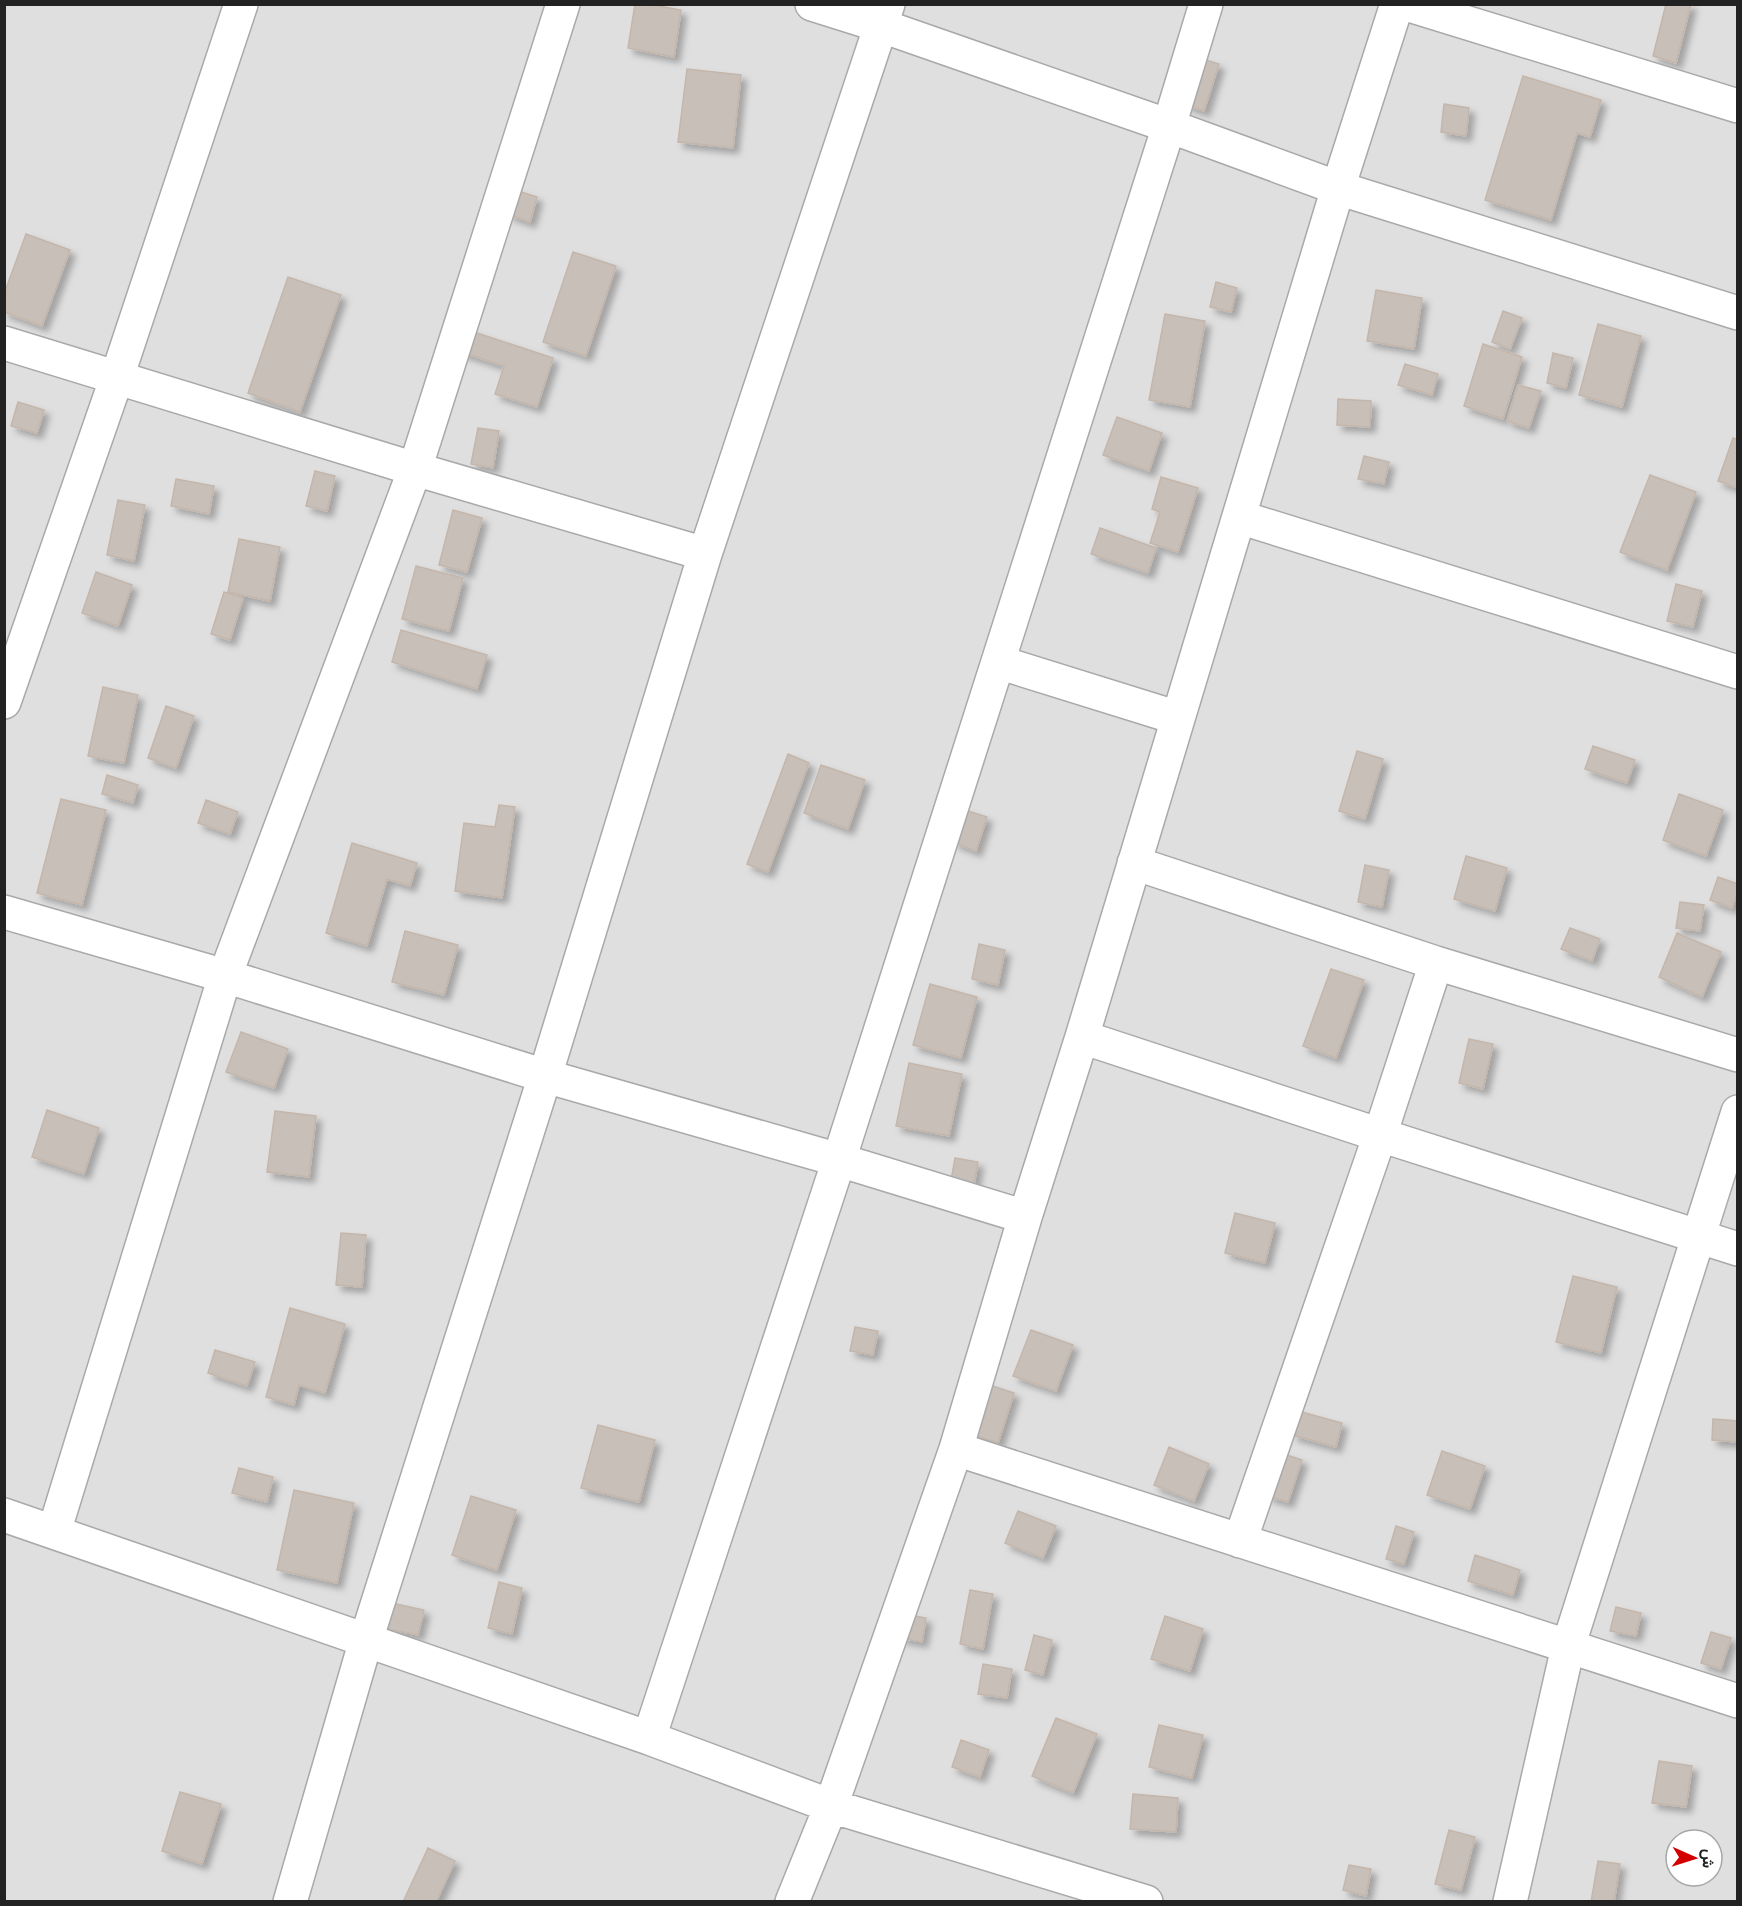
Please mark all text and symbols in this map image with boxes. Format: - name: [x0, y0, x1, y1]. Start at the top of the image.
- north arrow: [1664, 1828, 1724, 1888]
- text: ش: [1696, 1849, 1720, 1869]

